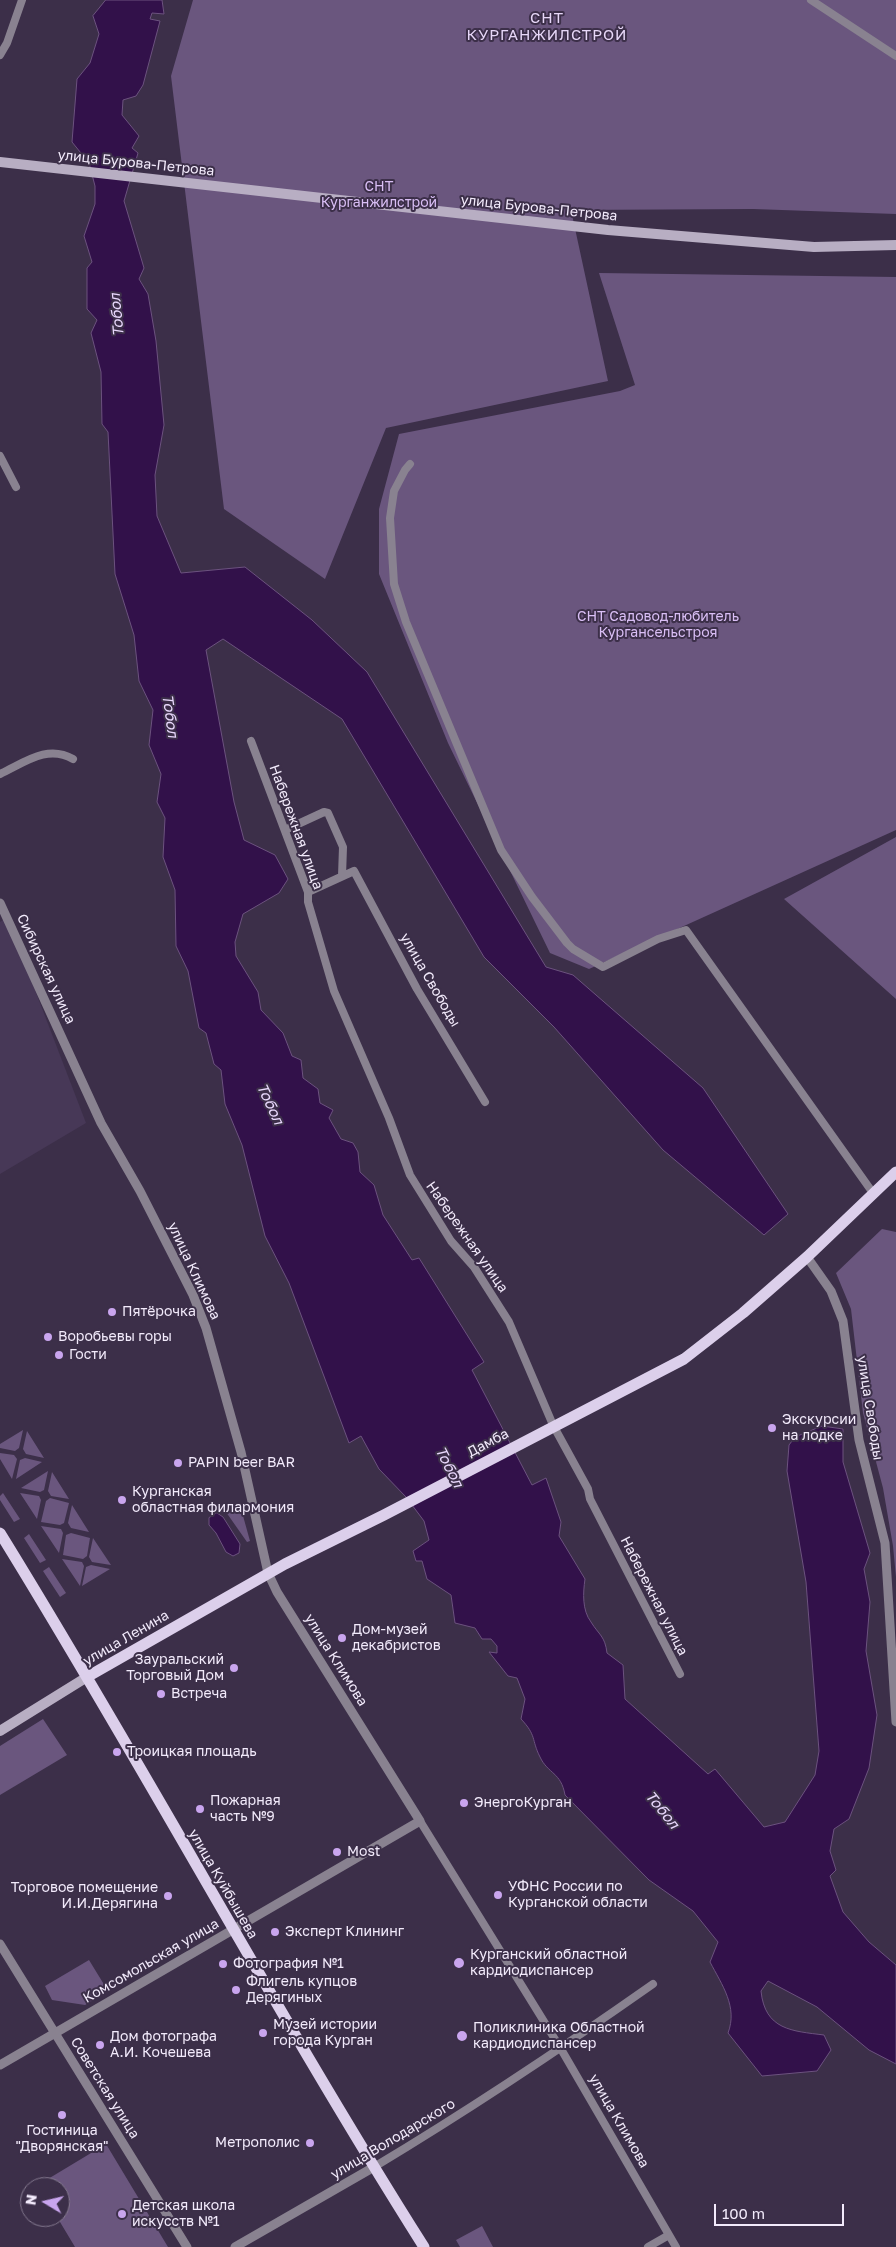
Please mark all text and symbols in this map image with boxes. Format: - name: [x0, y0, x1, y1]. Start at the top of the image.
- district label: СНТ КУРГАНЖИЛСТРОЙ: [465, 9, 629, 44]
- street label: улица Бурова-Петрова: [57, 146, 215, 180]
- park label: СНТ Курганжилстрой: [321, 179, 437, 212]
- street label: улица Бурова-Петрова: [460, 191, 618, 225]
- water label: Тобол: [106, 293, 128, 337]
- park label: СНТ Садовод-любитель Кургансельстроя: [577, 609, 739, 642]
- water label: Тобол: [158, 693, 182, 739]
- street label: Набережная улица: [266, 762, 326, 892]
- street label: Сибирская улица: [13, 911, 79, 1027]
- street label: улица Свободы: [396, 930, 464, 1030]
- water label: Тобол: [253, 1080, 287, 1128]
- street label: Набережная улица: [422, 1178, 512, 1296]
- street label: улица Климова: [164, 1220, 224, 1322]
- place label: Пятёрочка: [122, 1304, 196, 1320]
- marker: Пятёрочка: [106, 1306, 118, 1318]
- place label: Воробьевы горы: [58, 1329, 172, 1345]
- marker: Воробьевы горы: [42, 1331, 54, 1343]
- place label: Гости: [69, 1347, 107, 1363]
- marker: Гости: [53, 1349, 65, 1361]
- street label: улица Свободы: [853, 1355, 887, 1461]
- place label: Экскурсии на лодке: [782, 1412, 856, 1444]
- marker: Экскурсии на лодке: [766, 1422, 778, 1434]
- street label: Дамба: [464, 1425, 512, 1461]
- water label: Тобол: [431, 1444, 467, 1490]
- place label: PAPIN beer BAR: [188, 1455, 295, 1471]
- marker: PAPIN beer BAR: [172, 1457, 184, 1469]
- place label: Курганская областная филармония: [132, 1484, 294, 1516]
- marker: Курганская областная филармония: [116, 1494, 128, 1506]
- street label: Набережная улица: [617, 1534, 691, 1658]
- street label: улица Ленина: [80, 1607, 172, 1669]
- street label: улица Климова: [301, 1611, 371, 1709]
- place label: Дом-музей декабристов: [352, 1622, 441, 1654]
- marker: Дом-музей декабристов: [336, 1632, 348, 1644]
- place label: Зауральский Торговый Дом: [126, 1652, 224, 1684]
- marker: Зауральский Торговый Дом: [228, 1662, 240, 1674]
- place label: Встреча: [171, 1686, 227, 1702]
- marker: Встреча: [155, 1688, 167, 1700]
- place label: Троицкая площадь: [127, 1744, 257, 1760]
- marker: Троицкая площадь: [111, 1746, 123, 1758]
- water label: Тобол: [641, 1787, 683, 1833]
- place label: Пожарная часть №9: [210, 1793, 281, 1825]
- place label: ЭнергоКурган: [474, 1795, 572, 1811]
- marker: ЭнергоКурган: [458, 1797, 470, 1809]
- marker: Пожарная часть №9: [194, 1803, 206, 1815]
- street label: улица Куйбышева: [185, 1826, 261, 1942]
- place label: Most: [347, 1844, 380, 1860]
- marker: Most: [331, 1846, 343, 1858]
- place label: УФНС России по Курганской области: [508, 1879, 648, 1911]
- place label: Торговое помещение И.И.Дерягина: [11, 1880, 158, 1912]
- marker: УФНС России по Курганской области: [492, 1889, 504, 1901]
- marker: Торговое помещение И.И.Дерягина: [162, 1890, 174, 1902]
- street label: Комсомольская улица: [80, 1915, 222, 2007]
- place label: Эксперт Клининг: [285, 1924, 404, 1940]
- marker: Эксперт Клининг: [269, 1926, 281, 1938]
- place label: Курганский областной кардиодиспансер: [470, 1947, 627, 1980]
- place label: Фотография №1: [233, 1956, 344, 1972]
- marker: Курганский областной кардиодиспансер: [452, 1956, 466, 1970]
- marker: Фотография №1: [217, 1958, 229, 1970]
- place label: Флигель купцов Дерягиных: [246, 1974, 357, 2006]
- marker: Флигель купцов Дерягиных: [230, 1984, 242, 1996]
- place label: Музей истории города Курган: [273, 2017, 377, 2050]
- place label: Поликлиника Областной кардиодиспансер: [473, 2020, 645, 2052]
- marker: Музей истории города Курган: [257, 2027, 269, 2039]
- place label: Дом фотографа А.И. Кочешева: [110, 2029, 217, 2062]
- marker: Поликлиника Областной кардиодиспансер: [455, 2029, 469, 2043]
- street label: Советская улица: [67, 2034, 143, 2142]
- marker: Дом фотографа А.И. Кочешева: [94, 2039, 106, 2051]
- street label: улица Климова: [585, 2071, 653, 2171]
- street label: улица Володарского: [328, 2095, 458, 2183]
- marker: Гостиница "Дворянская": [56, 2109, 68, 2121]
- place label: Гостиница "Дворянская": [15, 2123, 109, 2156]
- place label: Метрополис: [215, 2135, 300, 2151]
- marker: Метрополис: [304, 2137, 316, 2149]
- north arrow: [20, 2177, 70, 2227]
- text: N: [21, 2193, 40, 2206]
- scale bar: [716, 2194, 846, 2226]
- place label: Детская школа искусств №1: [132, 2198, 235, 2230]
- text: 100 m: [722, 2204, 765, 2222]
- marker: Детская школа искусств №1: [116, 2208, 128, 2220]

